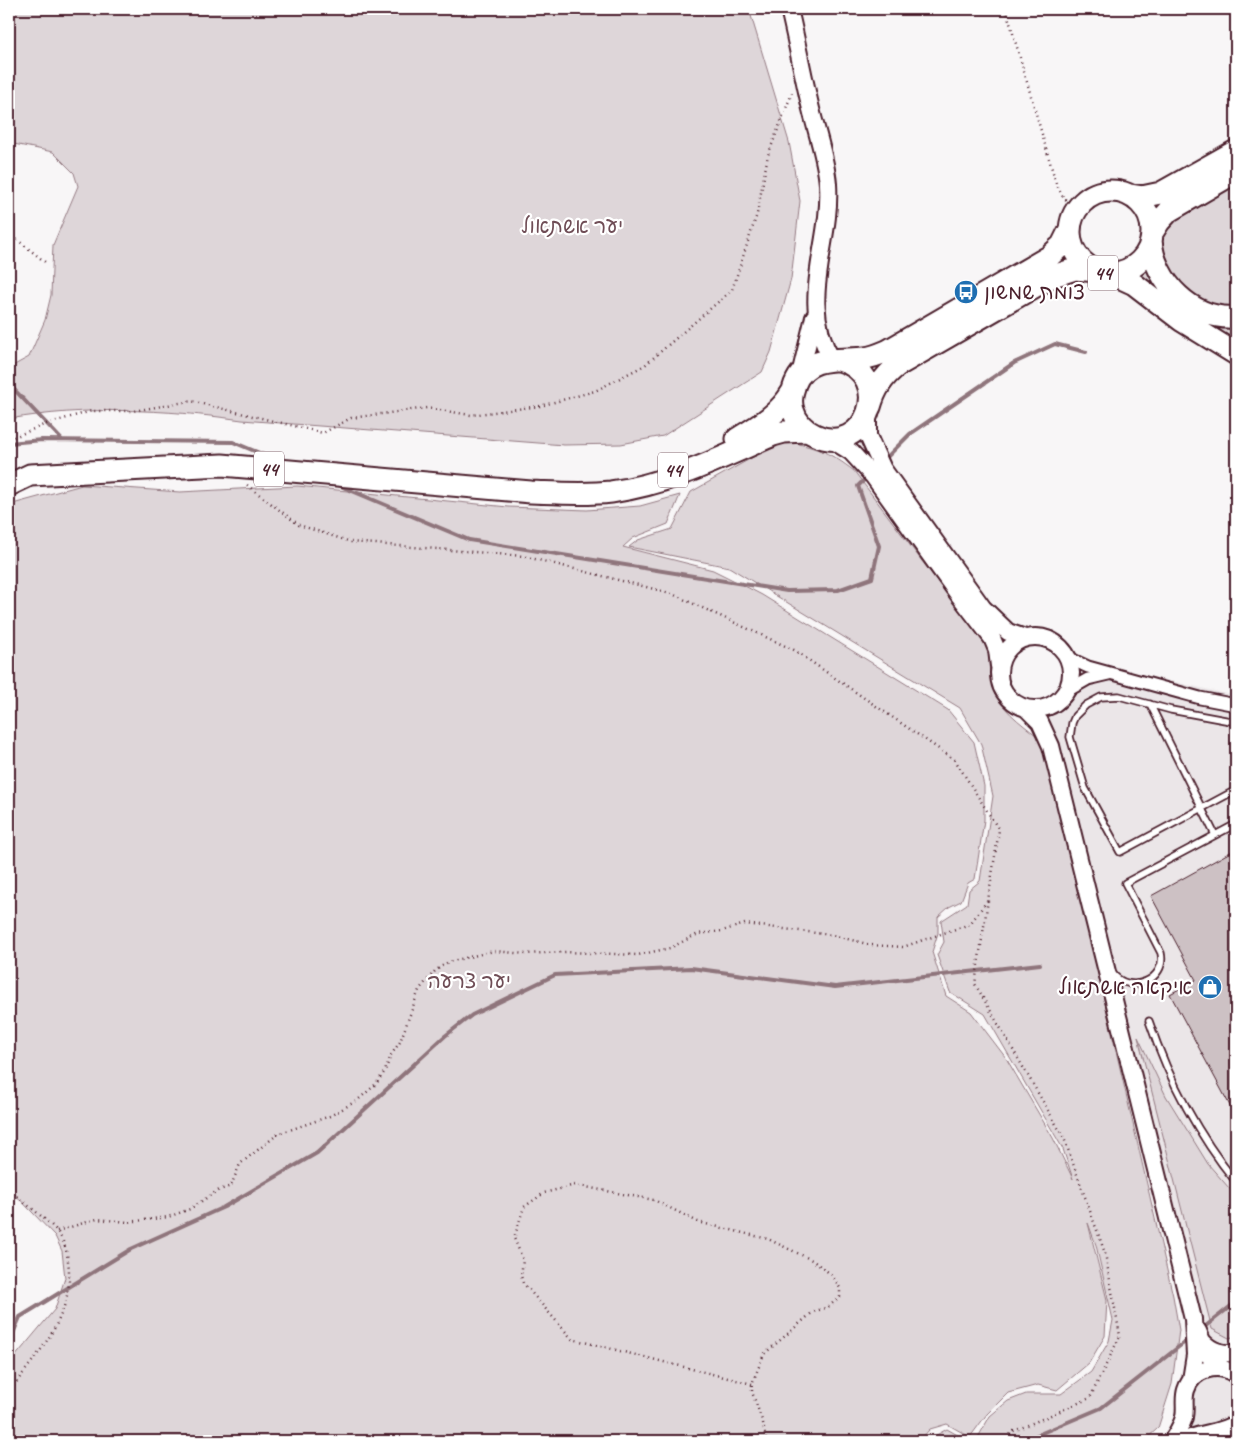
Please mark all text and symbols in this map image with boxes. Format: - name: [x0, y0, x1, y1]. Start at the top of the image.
- park label: יער אשתאול: [521, 213, 623, 239]
- road number: 44: [1088, 256, 1118, 290]
- bus stop icon: צומת שמשון: [953, 279, 979, 305]
- place label: צומת שמשון: [984, 279, 1085, 305]
- road number: 44: [254, 452, 284, 486]
- road number: 44: [658, 452, 688, 488]
- park label: יער צרעה: [427, 968, 511, 994]
- place label: איקאה אשתאול: [1058, 974, 1192, 1000]
- shop icon: איקאה אשתאול: [1197, 974, 1223, 1000]

